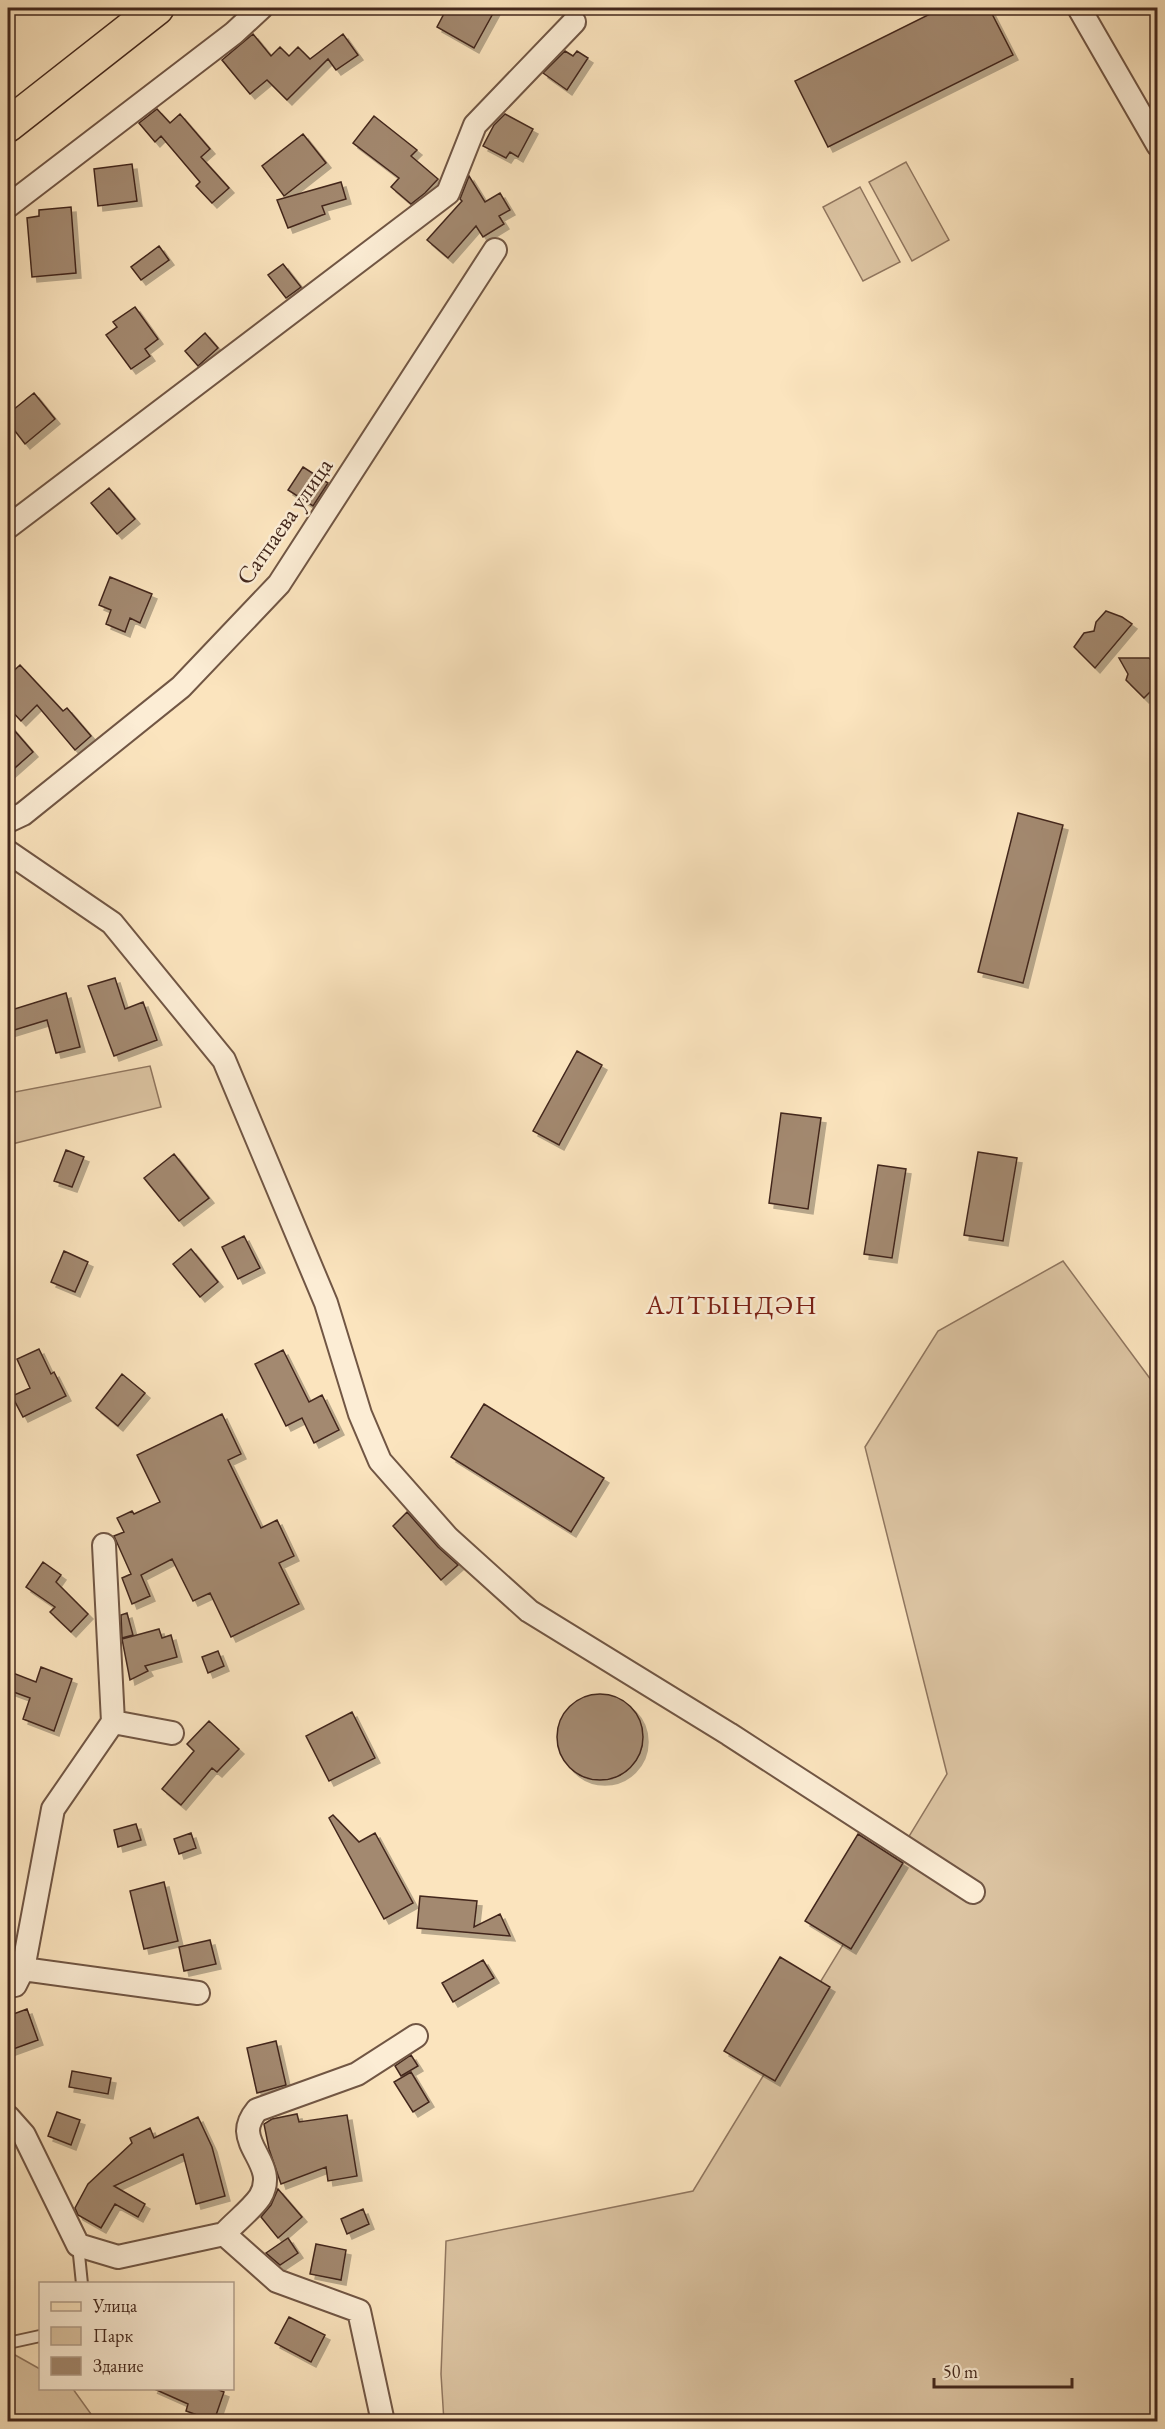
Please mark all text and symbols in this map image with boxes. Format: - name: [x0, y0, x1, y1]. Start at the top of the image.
- street label: Сатпаева улица: [229, 451, 339, 591]
- district label: АЛТЫНДӘН: [645, 1287, 818, 1322]
- legend: [39, 2282, 234, 2390]
- text: Улица: [92, 2294, 138, 2317]
- text: Парк: [93, 2324, 133, 2347]
- scale bar: [934, 2351, 1072, 2389]
- text: Здание: [93, 2354, 143, 2377]
- text: 50 m: [943, 2360, 978, 2383]

